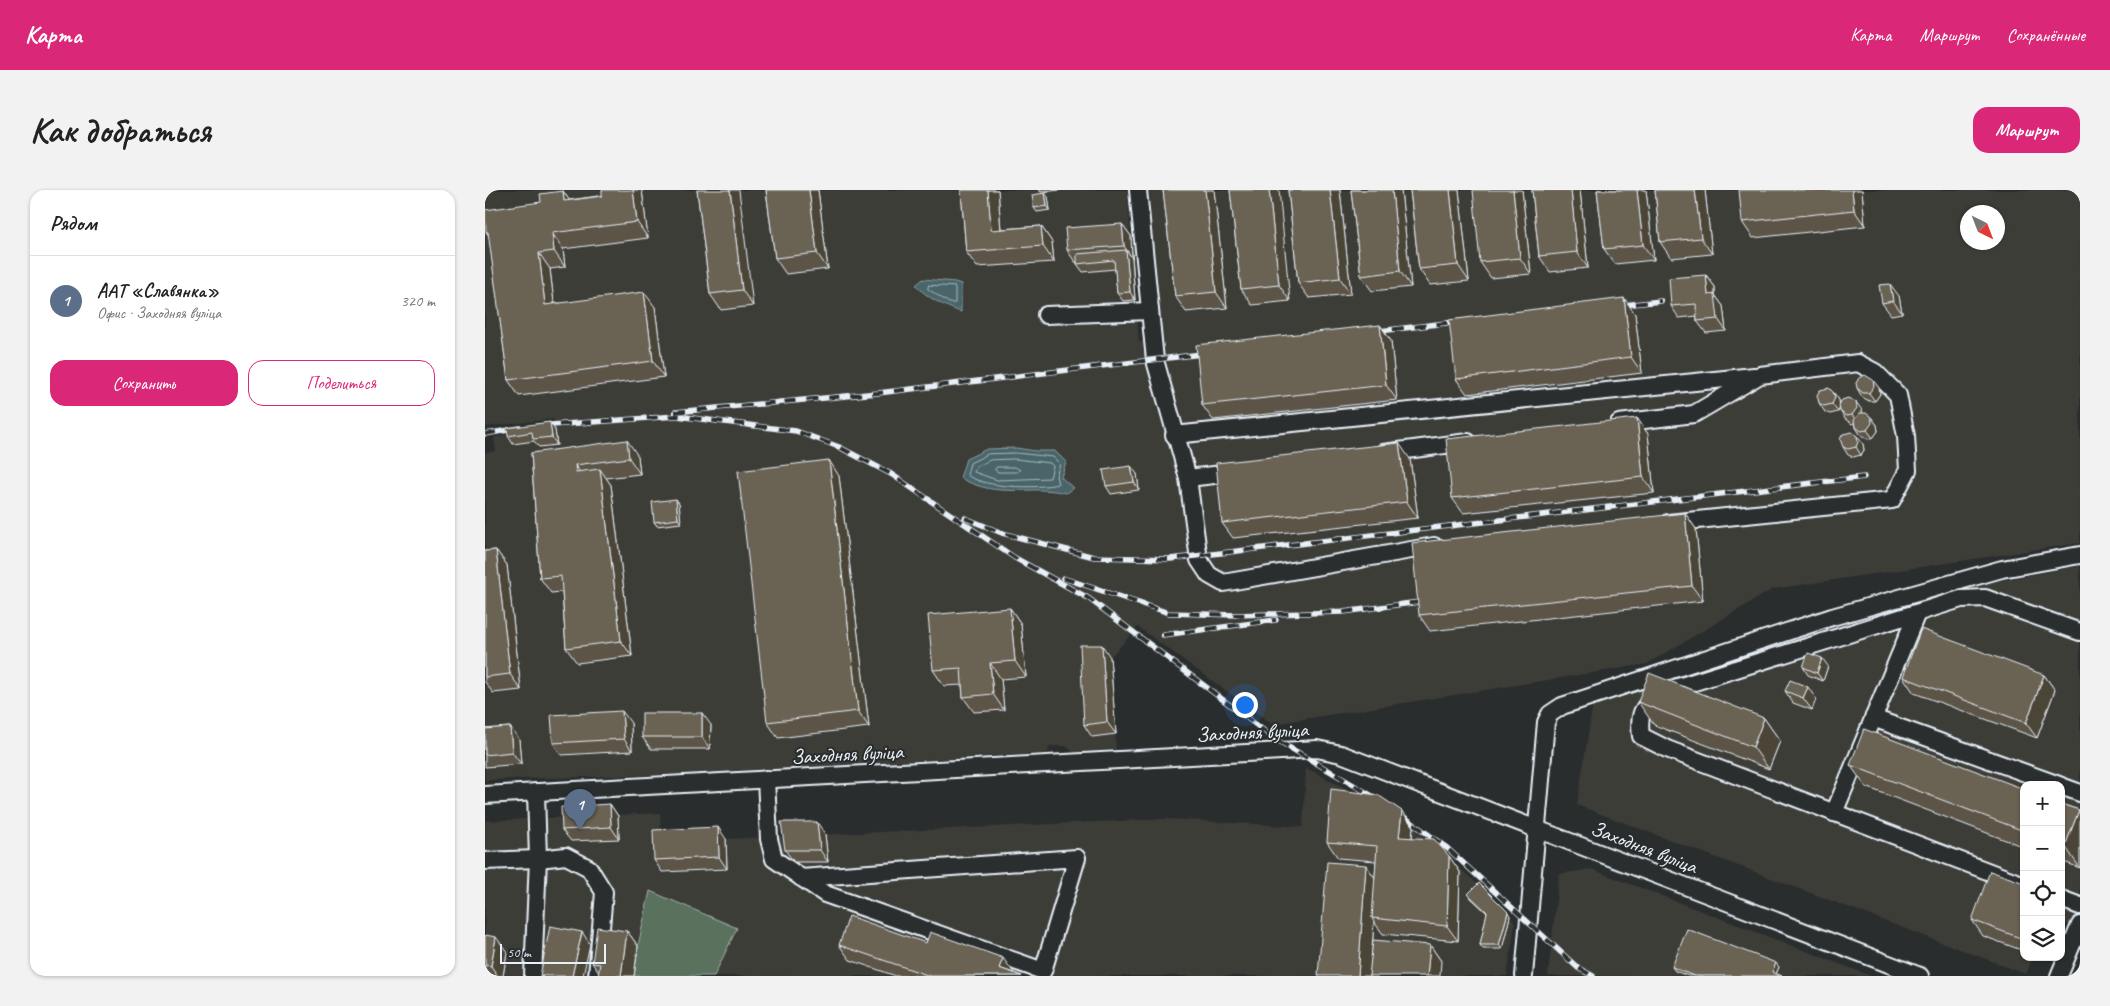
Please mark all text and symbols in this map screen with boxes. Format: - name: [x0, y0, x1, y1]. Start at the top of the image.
- text: Карта: [25, 20, 82, 50]
- text: Карта: [1850, 24, 1891, 46]
- text: Маршрут: [1919, 24, 1979, 46]
- text: Сохранённые: [2007, 24, 2085, 46]
- button: Маршрут: [1973, 107, 2080, 153]
- text: Как добраться: [30, 108, 211, 153]
- north arrow: [1960, 205, 2005, 250]
- text: Рядом: [50, 210, 97, 236]
- text: ААТ «Славянка»: [97, 279, 219, 303]
- text: 1: [62, 291, 70, 311]
- text: 320 m: [401, 291, 435, 311]
- text: Офис · Заходняя вуліца: [97, 303, 221, 323]
- button: Сохранить: [50, 360, 238, 406]
- button: Поделиться: [248, 360, 435, 406]
- your location: [1232, 692, 1258, 718]
- street label: Заходняя вуліца: [1195, 716, 1310, 748]
- street label: Заходняя вуліца: [790, 738, 905, 770]
- map controls: [2020, 781, 2065, 961]
- button: +: [2020, 781, 2065, 826]
- pin: 1: [564, 789, 596, 830]
- street label: Заходняя вуліца: [1587, 815, 1703, 880]
- button: −: [2020, 826, 2065, 871]
- button: locate: [2020, 871, 2065, 916]
- button: layers: [2020, 916, 2065, 961]
- scale bar: [500, 941, 606, 964]
- text: 50 m: [507, 944, 531, 961]

